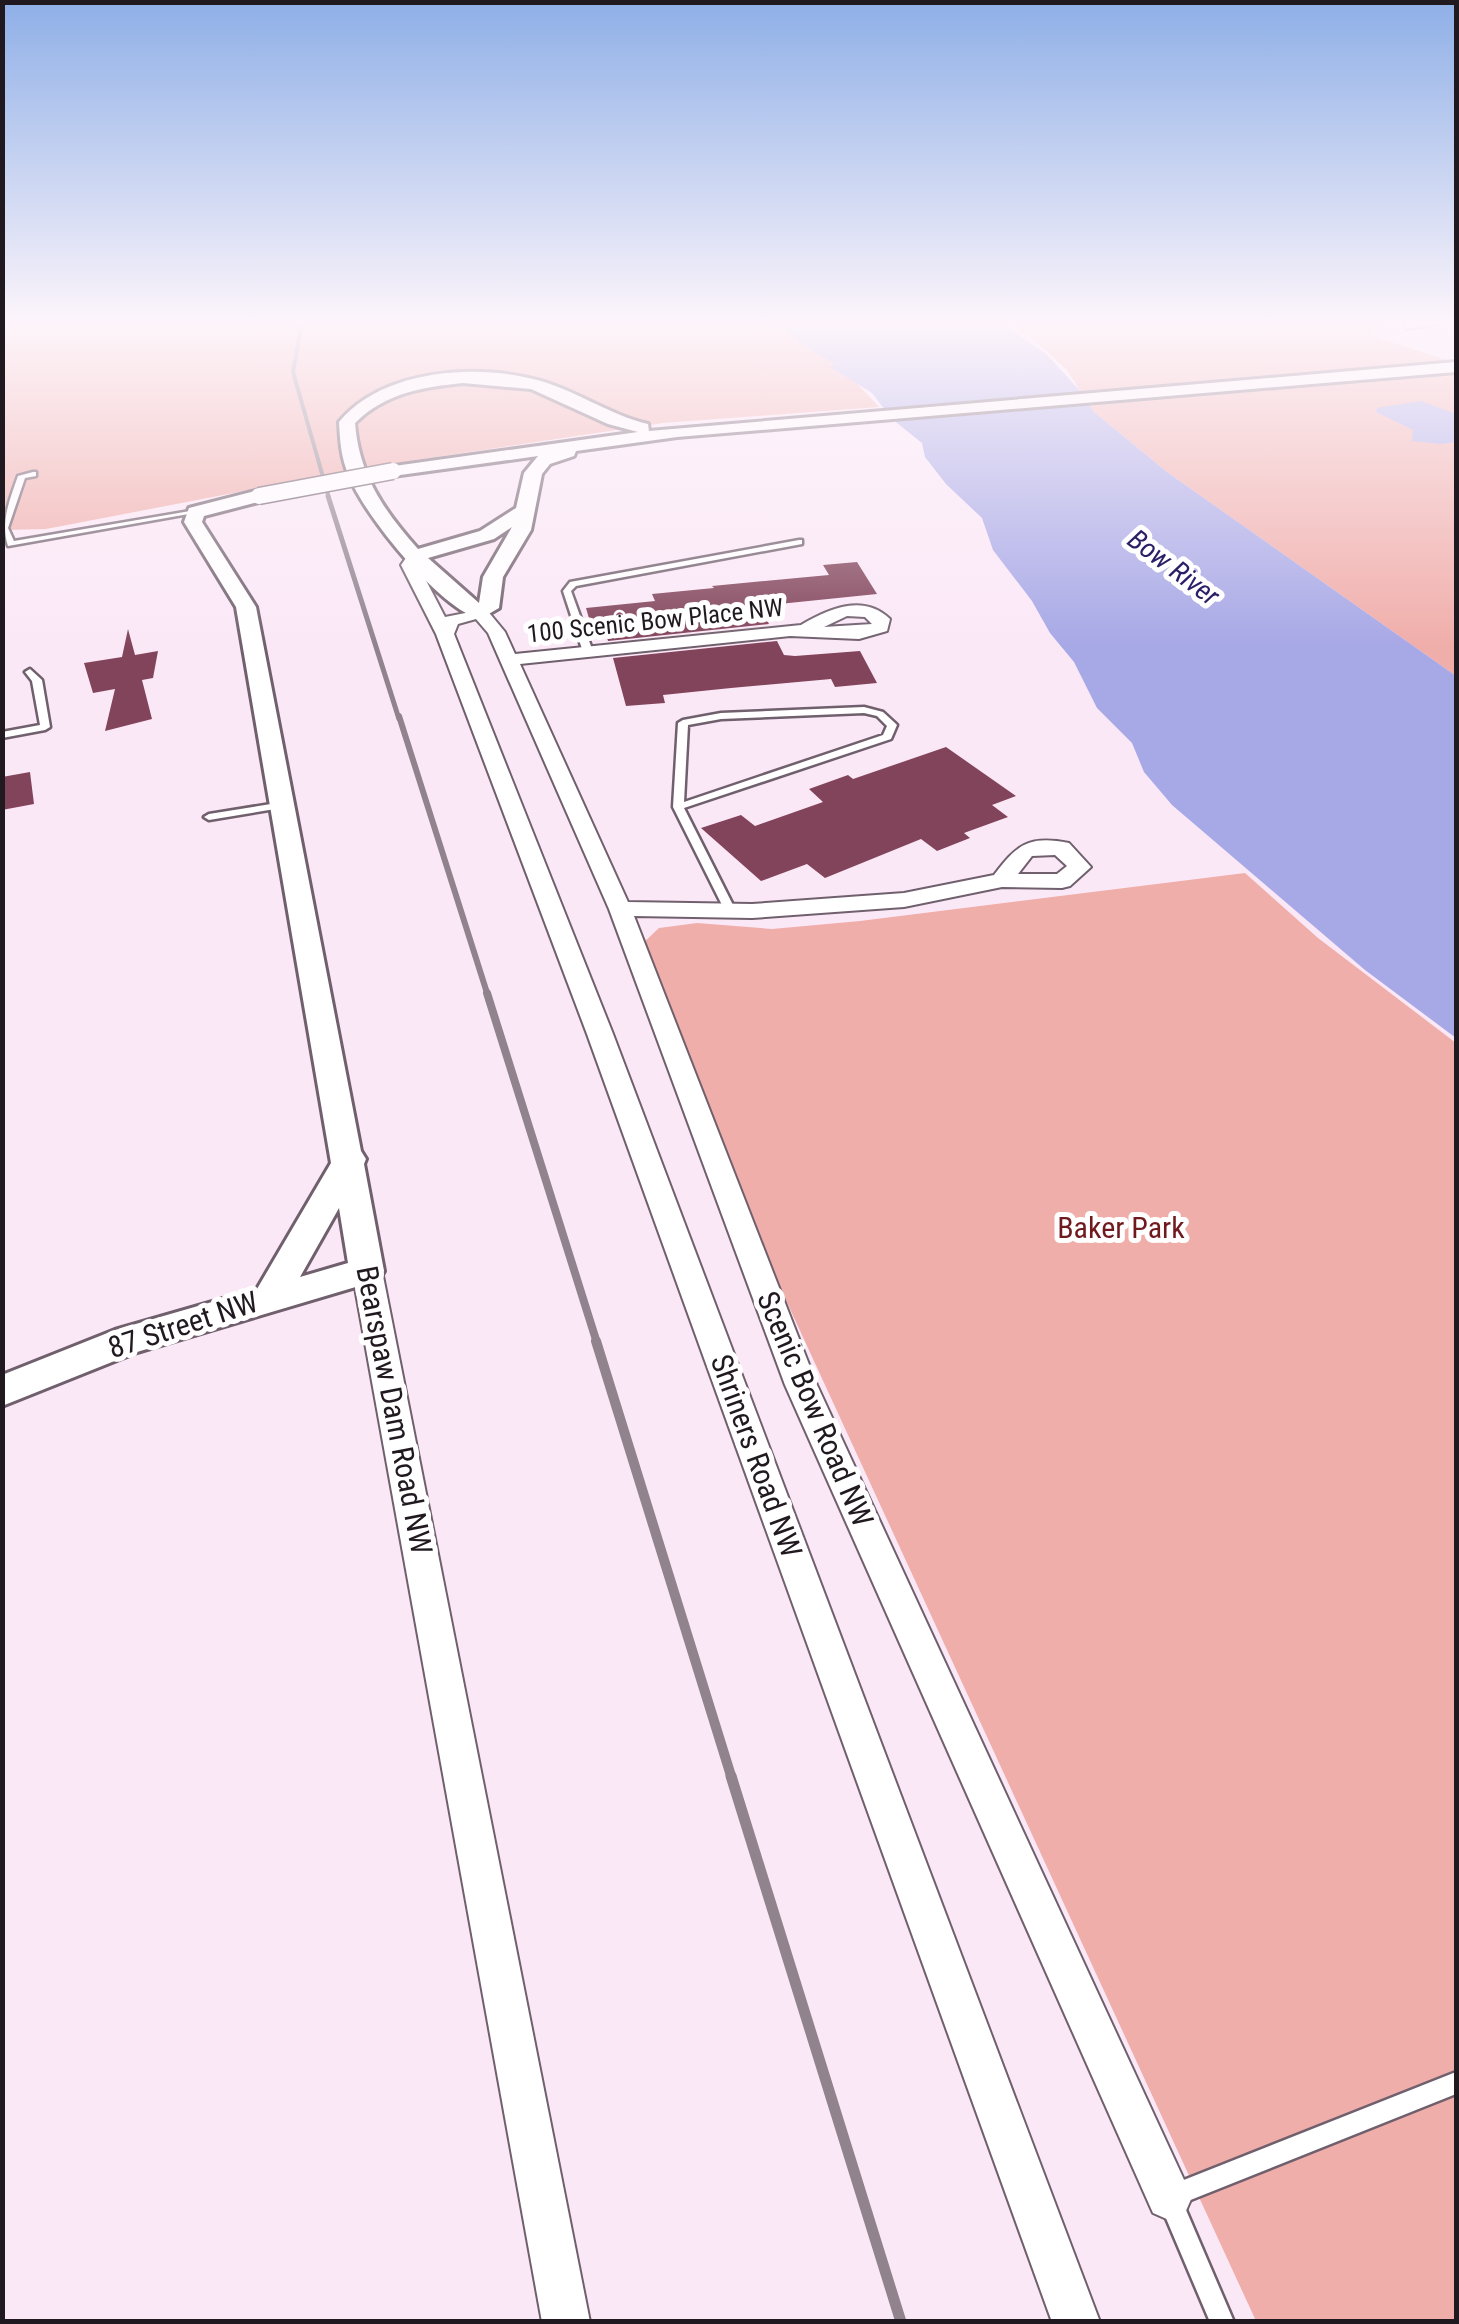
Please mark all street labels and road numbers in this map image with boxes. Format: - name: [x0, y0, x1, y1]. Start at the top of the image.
- street label: 100 Scenic Bow Place NW: [526, 593, 785, 648]
- street label: Bearspaw Dam Road NW: [349, 1263, 440, 1557]
- street label: 87 Street NW: [104, 1284, 262, 1365]
- street label: Scenic Bow Road NW: [750, 1286, 881, 1532]
- street label: Shriners Road NW: [704, 1350, 809, 1562]

